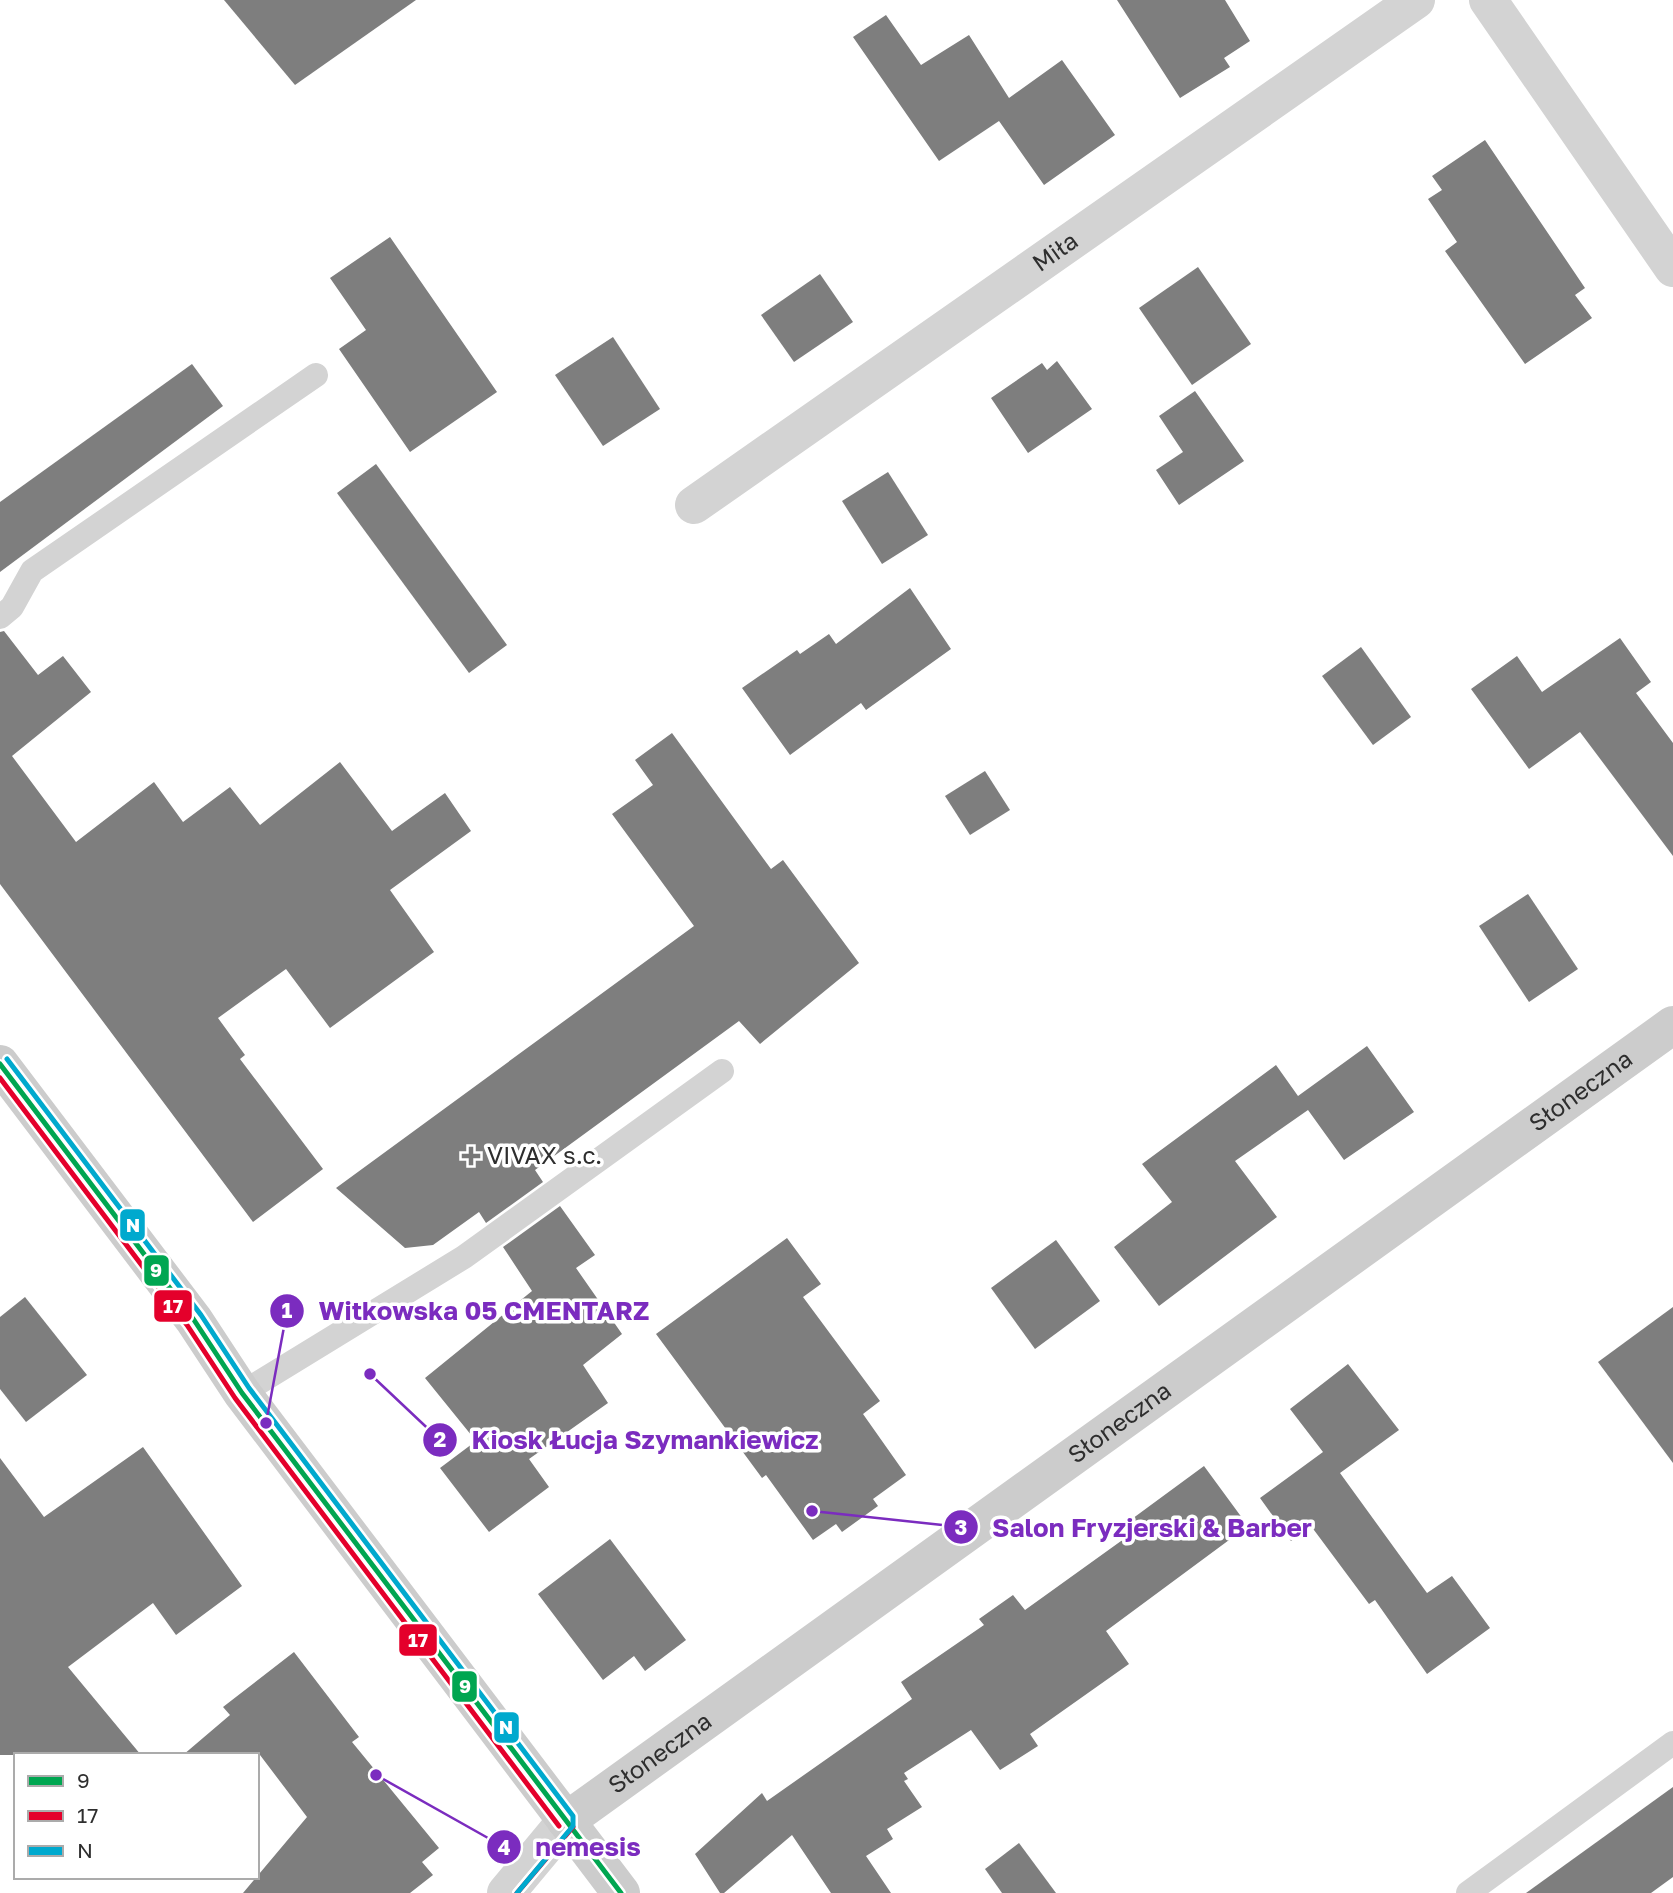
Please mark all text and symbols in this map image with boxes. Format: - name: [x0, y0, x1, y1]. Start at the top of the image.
- street label: Miła: [1026, 225, 1083, 277]
- street label: Słoneczna: [1523, 1043, 1637, 1137]
- place label: VIVAX s.c.: [487, 1140, 602, 1169]
- marker: VIVAX s.c.: [461, 1146, 481, 1166]
- line badge: N: [119, 1208, 146, 1242]
- text: N: [126, 1213, 140, 1236]
- line badge: 9: [143, 1254, 170, 1287]
- text: 9: [150, 1258, 162, 1281]
- callout: Witkowska 05 CMENTARZ: [269, 1287, 663, 1334]
- line badge: 17: [153, 1289, 193, 1323]
- text: 17: [163, 1294, 183, 1317]
- text: Witkowska 05 CMENTARZ: [319, 1295, 649, 1326]
- text: 1: [282, 1297, 293, 1323]
- street label: Słoneczna: [1062, 1375, 1176, 1468]
- callout: Kiosk Łucja Szymankiewicz: [422, 1416, 832, 1463]
- text: Kiosk Łucja Szymankiewicz: [472, 1424, 818, 1455]
- text: 2: [434, 1426, 447, 1452]
- callout: Salon Fryzjerski & Barber: [943, 1504, 1326, 1551]
- text: Salon Fryzjerski & Barber: [992, 1512, 1312, 1543]
- text: 3: [955, 1514, 967, 1540]
- line badge: 17: [398, 1623, 438, 1657]
- text: 17: [408, 1628, 428, 1651]
- line badge: 9: [451, 1670, 478, 1703]
- text: 9: [459, 1674, 471, 1697]
- street label: Słoneczna: [602, 1705, 717, 1799]
- line badge: N: [493, 1711, 520, 1744]
- text: N: [499, 1715, 513, 1738]
- legend: [14, 1753, 259, 1879]
- text: 9: [77, 1767, 90, 1793]
- text: 17: [77, 1802, 98, 1828]
- callout: nemesis: [486, 1824, 655, 1871]
- text: nemesis: [535, 1831, 641, 1862]
- text: 4: [497, 1834, 511, 1860]
- text: N: [77, 1837, 93, 1863]

